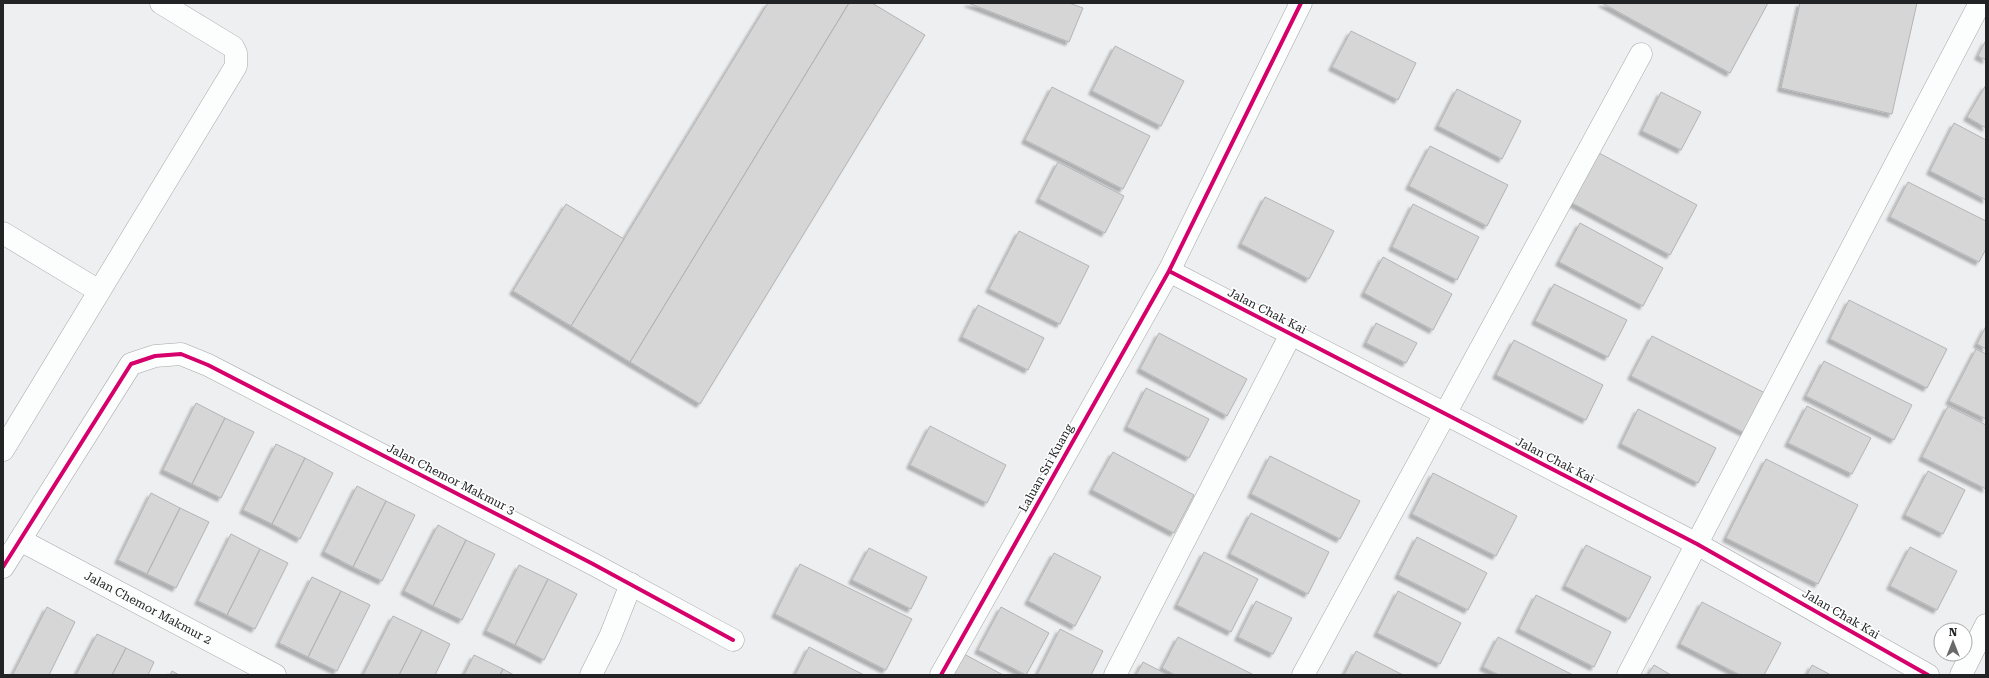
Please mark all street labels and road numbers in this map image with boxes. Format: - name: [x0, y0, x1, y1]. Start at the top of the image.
- street label: Jalan Chak Kai: [1225, 285, 1309, 337]
- street label: Laluan Sri Kuang: [1016, 421, 1076, 515]
- street label: Jalan Chak Kai: [1513, 434, 1597, 486]
- street label: Jalan Chemor Makmur 3: [385, 441, 518, 518]
- street label: Jalan Chemor Makmur 2: [82, 568, 214, 647]
- street label: Jalan Chak Kai: [1800, 586, 1882, 642]

